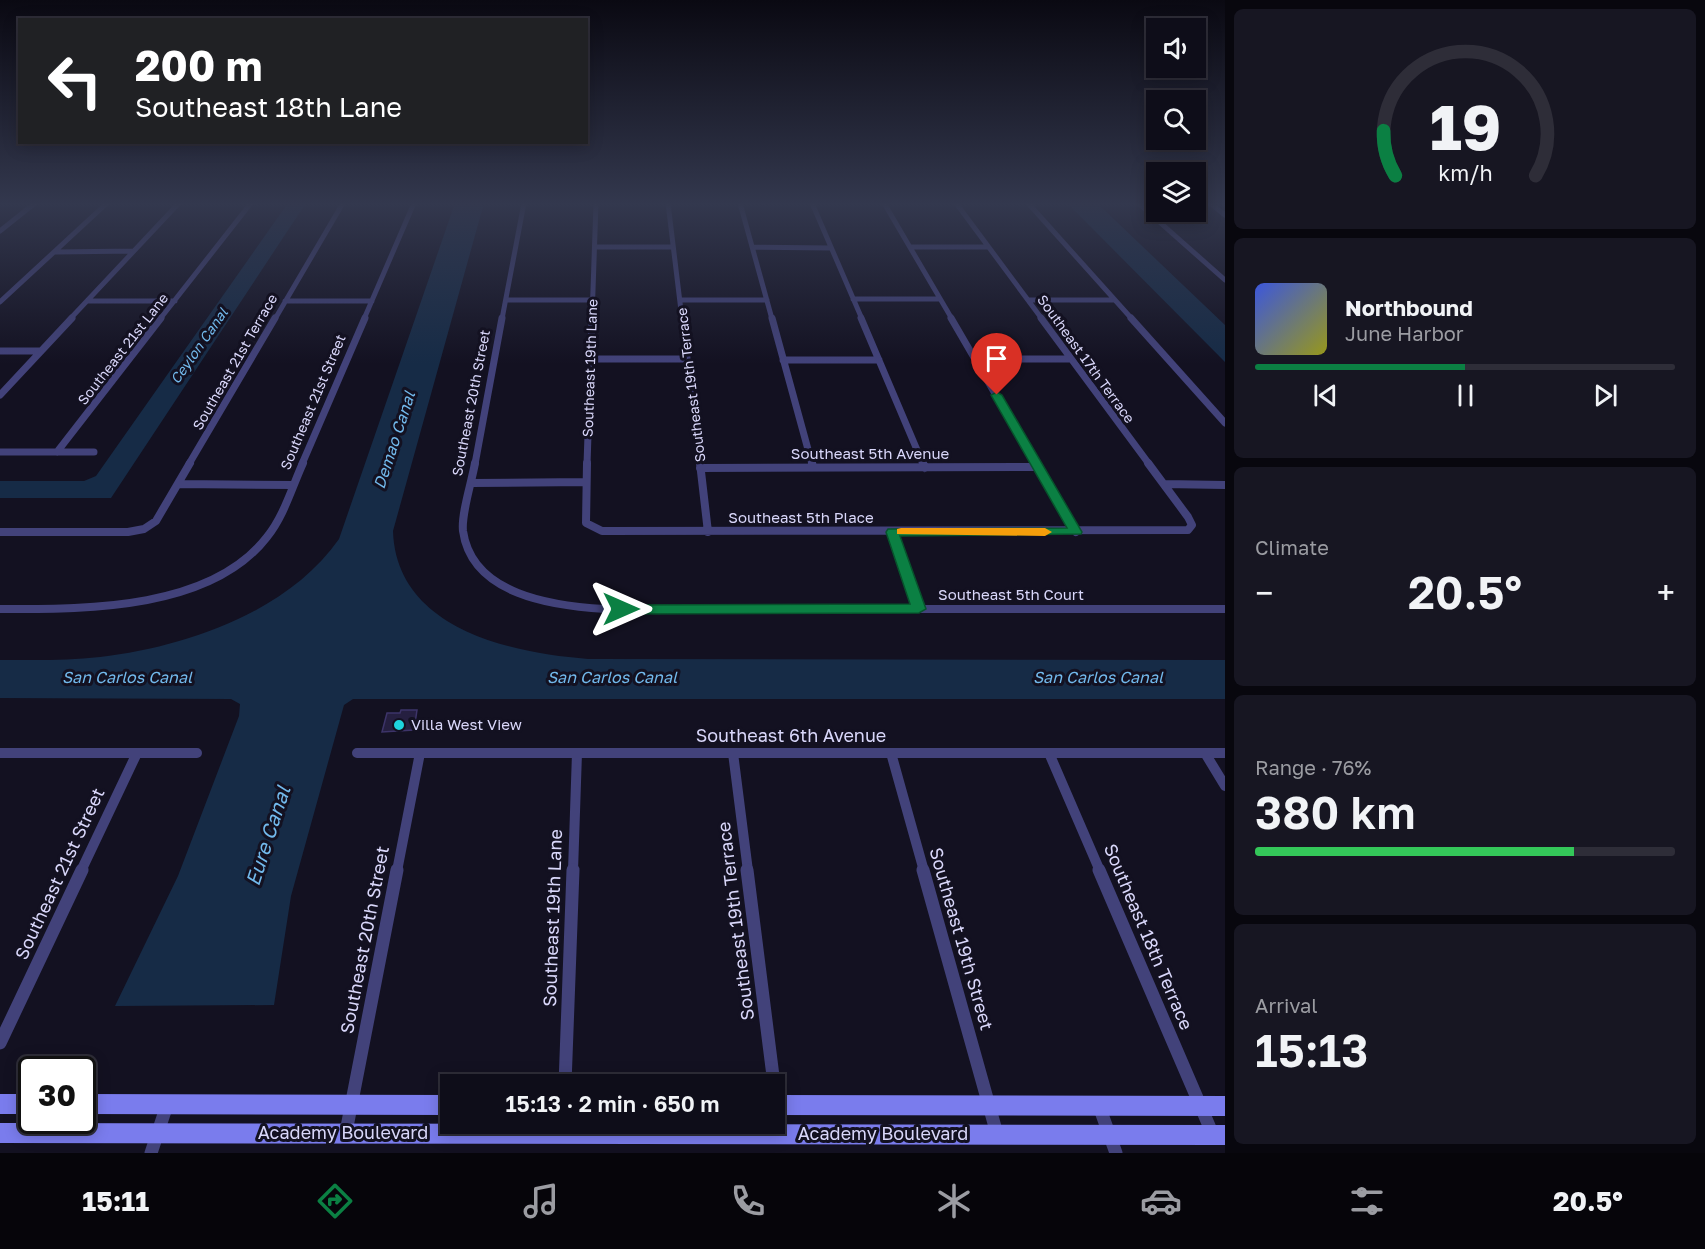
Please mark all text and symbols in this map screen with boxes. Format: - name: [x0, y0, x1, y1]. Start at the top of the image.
- map controls: [1146, 18, 1206, 222]
- button: sound: [1146, 18, 1206, 78]
- text: 200 m: [135, 40, 262, 90]
- icon: left: [36, 42, 114, 120]
- text: 19: [1429, 89, 1501, 164]
- button: search: [1146, 90, 1206, 150]
- text: Southeast 18th Lane: [135, 91, 402, 123]
- text: km/h: [1438, 160, 1492, 186]
- button: layers: [1146, 162, 1206, 222]
- street label: Southeast 21st Lane: [74, 290, 171, 408]
- street label: Southeast 21st Terrace: [189, 291, 280, 433]
- street label: Southeast 17th Terrace: [1034, 291, 1139, 426]
- text: Northbound: [1345, 294, 1473, 321]
- street label: Southeast 19th Lane: [579, 299, 600, 437]
- water label: Ceylon Canal: [166, 304, 231, 387]
- street label: Southeast 19th Terrace: [673, 307, 708, 463]
- text: June Harbor: [1345, 321, 1464, 345]
- street label: Southeast 20th Street: [448, 328, 493, 477]
- street label: Southeast 21st Street: [276, 332, 349, 472]
- pin: [971, 333, 1022, 395]
- icon: arrive: [980, 342, 1013, 375]
- icon: previous: [1309, 379, 1342, 412]
- icon: pause: [1449, 379, 1482, 412]
- icon: next: [1589, 379, 1622, 412]
- water label: Demao Canal: [369, 388, 419, 491]
- street label: Southeast 5th Avenue: [791, 444, 949, 462]
- street label: Southeast 5th Place: [728, 508, 874, 526]
- text: Climate: [1255, 535, 1329, 559]
- text: 20.5°: [1408, 565, 1522, 619]
- text: −: [1255, 573, 1273, 612]
- text: +: [1657, 573, 1675, 612]
- position arrow: [589, 577, 653, 641]
- street label: Southeast 5th Court: [938, 585, 1084, 603]
- water label: San Carlos Canal: [62, 667, 193, 687]
- water label: San Carlos Canal: [547, 667, 678, 687]
- water label: San Carlos Canal: [1033, 667, 1164, 687]
- place label: Villa West View: [411, 715, 522, 733]
- marker: Villa West View: [392, 718, 406, 732]
- street label: Southeast 6th Avenue: [696, 724, 886, 746]
- text: Range · 76%: [1255, 755, 1371, 779]
- water label: Eure Canal: [240, 782, 295, 889]
- street label: Southeast 21st Street: [10, 784, 109, 963]
- text: 380 km: [1255, 785, 1416, 839]
- street label: Southeast 19th Terrace: [712, 821, 758, 1022]
- street label: Southeast 19th Lane: [538, 829, 566, 1007]
- street label: Southeast 18th Terrace: [1100, 840, 1198, 1033]
- street label: Southeast 20th Street: [335, 844, 393, 1036]
- street label: Southeast 19th Street: [925, 845, 999, 1033]
- text: Arrival: [1255, 993, 1318, 1017]
- text: 15:13: [1255, 1023, 1368, 1077]
- speed limit sign: 30: [18, 1056, 96, 1134]
- text: 15:13 · 2 min · 650 m: [505, 1090, 720, 1117]
- street label: Academy Boulevard: [258, 1121, 428, 1143]
- street label: Academy Boulevard: [798, 1122, 968, 1144]
- icon: directions: [314, 1180, 356, 1222]
- icon: music: [520, 1180, 562, 1222]
- icon: phone: [727, 1180, 769, 1222]
- icon: climate: [933, 1180, 975, 1222]
- icon: car: [1140, 1180, 1182, 1222]
- icon: filters: [1346, 1180, 1388, 1222]
- text: 15:11: [82, 1185, 149, 1217]
- text: 20.5°: [1553, 1185, 1623, 1217]

